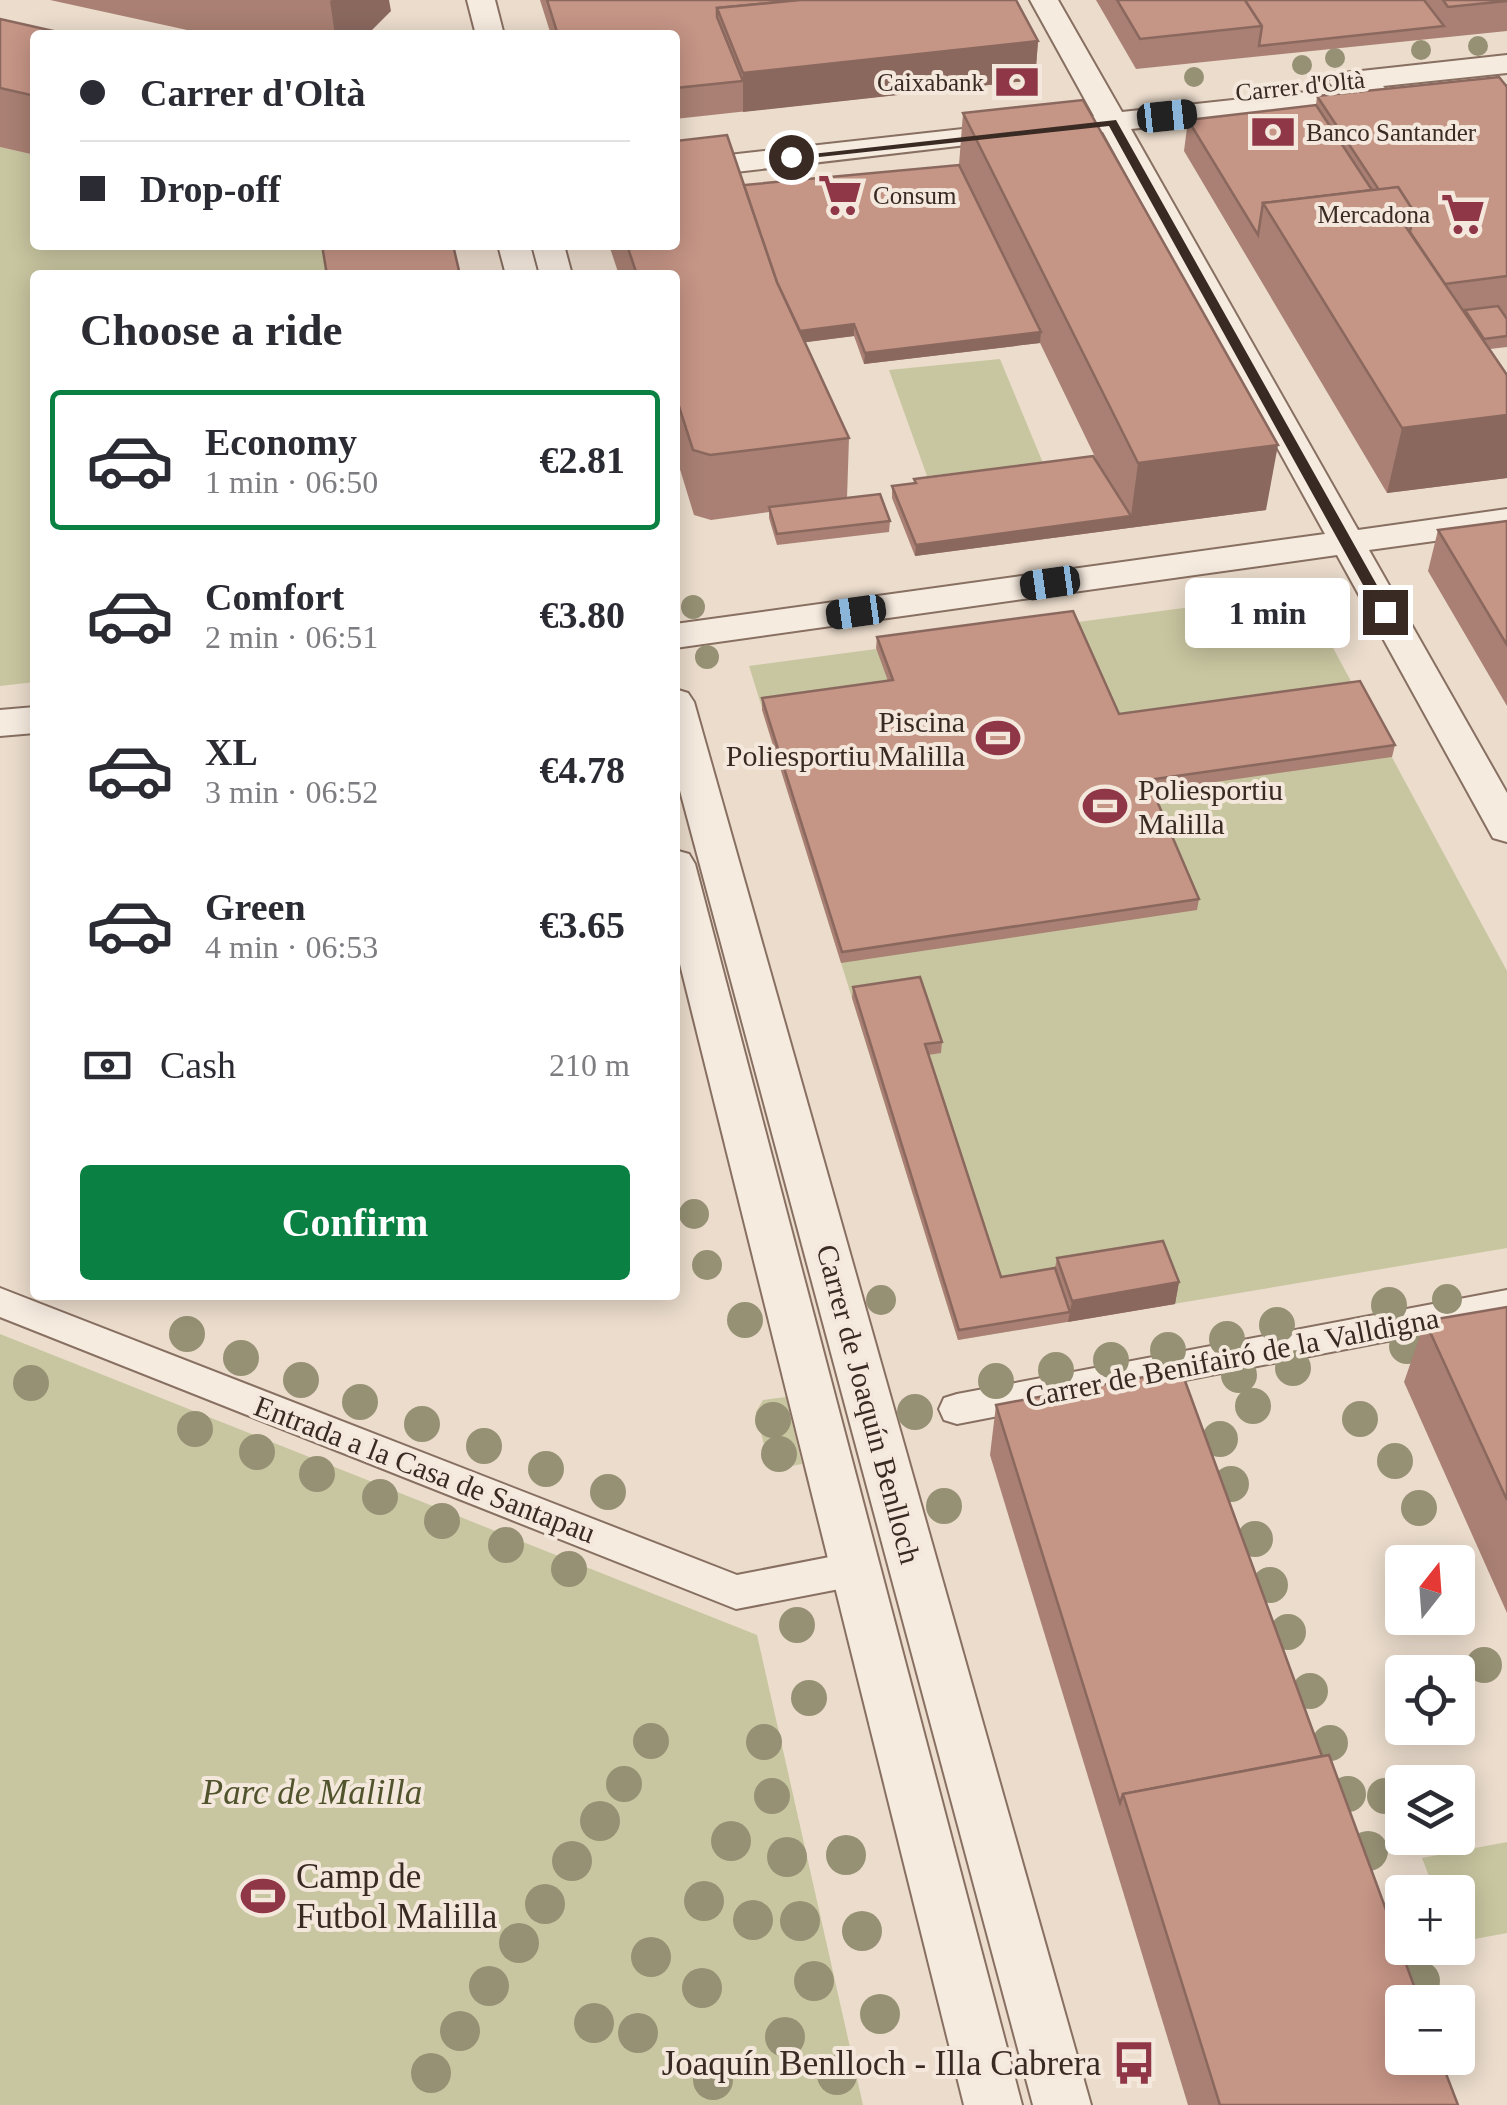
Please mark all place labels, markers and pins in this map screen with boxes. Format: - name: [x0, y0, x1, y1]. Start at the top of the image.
- bank icon: Caixabank: [993, 58, 1041, 106]
- place label: Caixabank: [877, 69, 984, 96]
- bank icon: Banco Santander: [1249, 108, 1297, 156]
- place label: Banco Santander: [1306, 119, 1477, 146]
- supermarket icon: Consum: [816, 171, 864, 219]
- place label: Consum: [873, 182, 957, 209]
- supermarket icon: Mercadona: [1439, 190, 1487, 238]
- place label: Mercadona: [1318, 201, 1430, 228]
- place label: Piscina Poliesportiu Malilla: [726, 705, 965, 772]
- sports icon: Piscina Poliesportiu Malilla: [974, 714, 1022, 762]
- place label: Poliesportiu Malilla: [1138, 773, 1283, 840]
- sports icon: Poliesportiu Malilla: [1081, 782, 1129, 830]
- place label: Camp de Futbol Malilla: [296, 1857, 498, 1936]
- sports icon: Camp de Futbol Malilla: [239, 1872, 287, 1920]
- bus stop icon: Joaquín Benlloch - Illa Cabrera: [1110, 2039, 1158, 2087]
- place label: Joaquín Benlloch - Illa Cabrera: [662, 2044, 1101, 2083]

